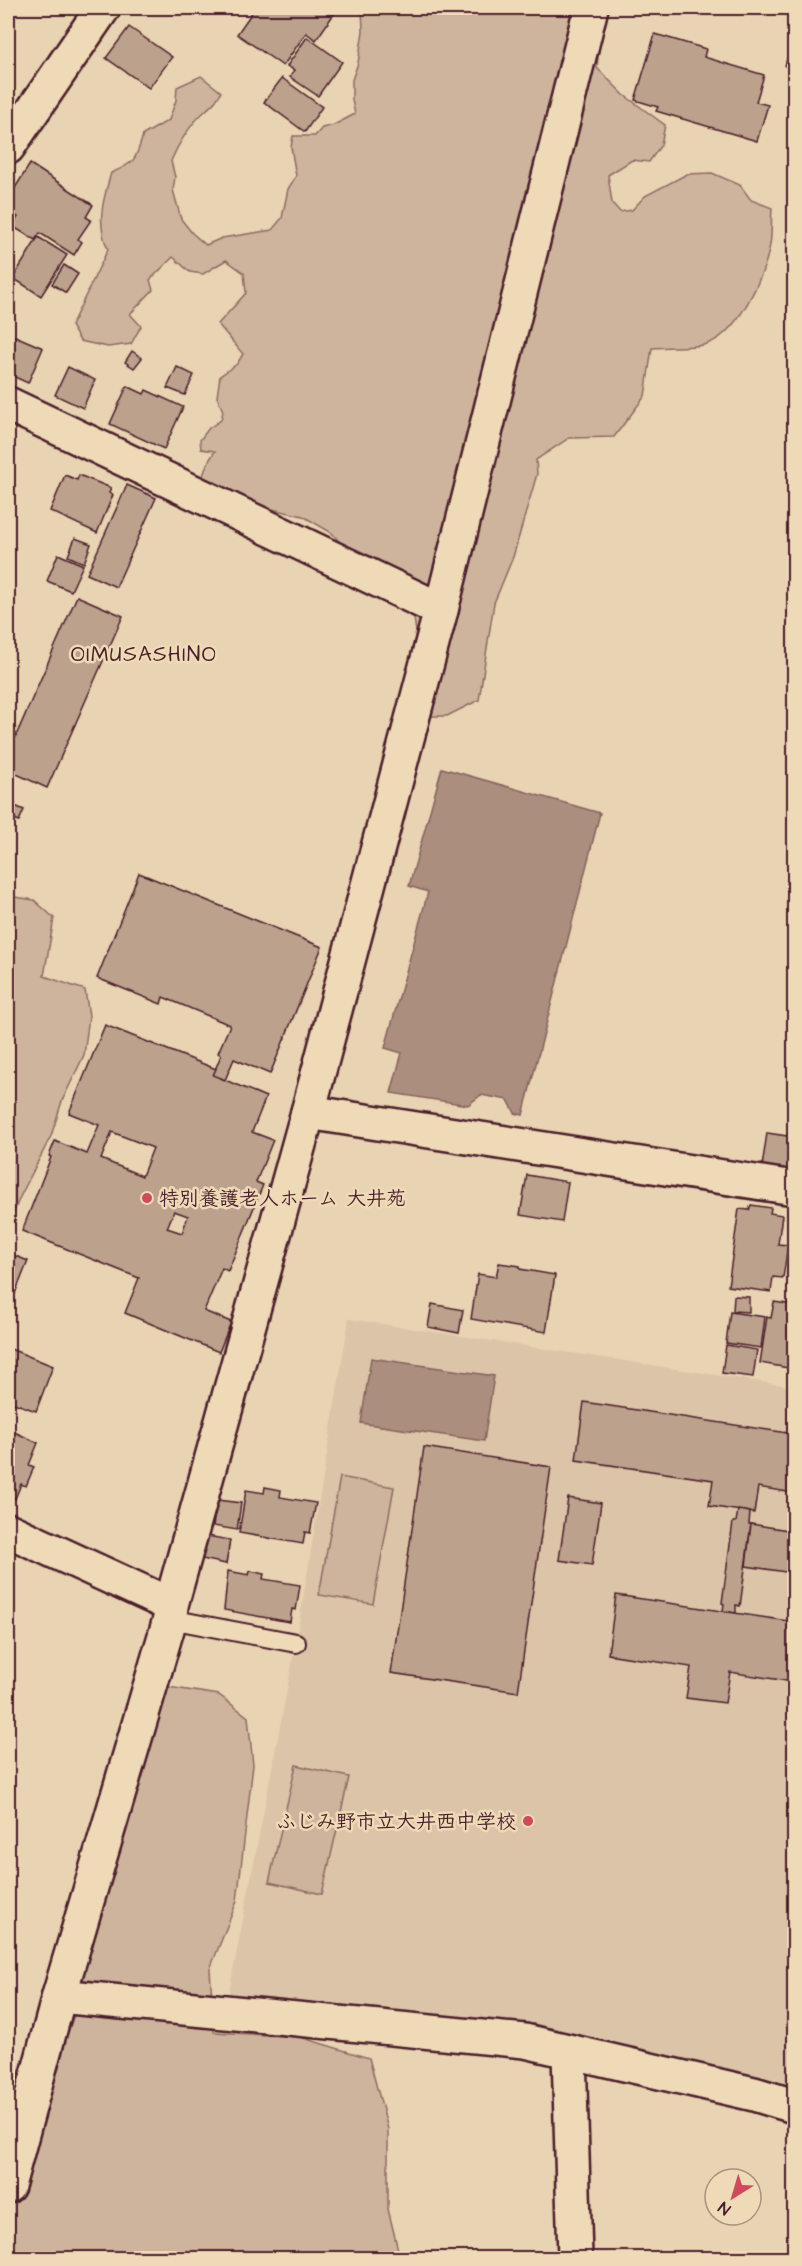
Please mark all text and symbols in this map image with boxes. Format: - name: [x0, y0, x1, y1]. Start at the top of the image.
- district label: OIMUSASHINO: [71, 640, 217, 669]
- place label: 特別養護老人ホーム 大井苑: [159, 1185, 406, 1213]
- marker: 特別養護老人ホーム 大井苑: [140, 1191, 154, 1205]
- place label: ふじみ野市立大井西中学校: [276, 1808, 516, 1836]
- marker: ふじみ野市立大井西中学校: [521, 1814, 535, 1828]
- north arrow: [703, 2167, 763, 2227]
- text: N: [714, 2196, 735, 2220]

